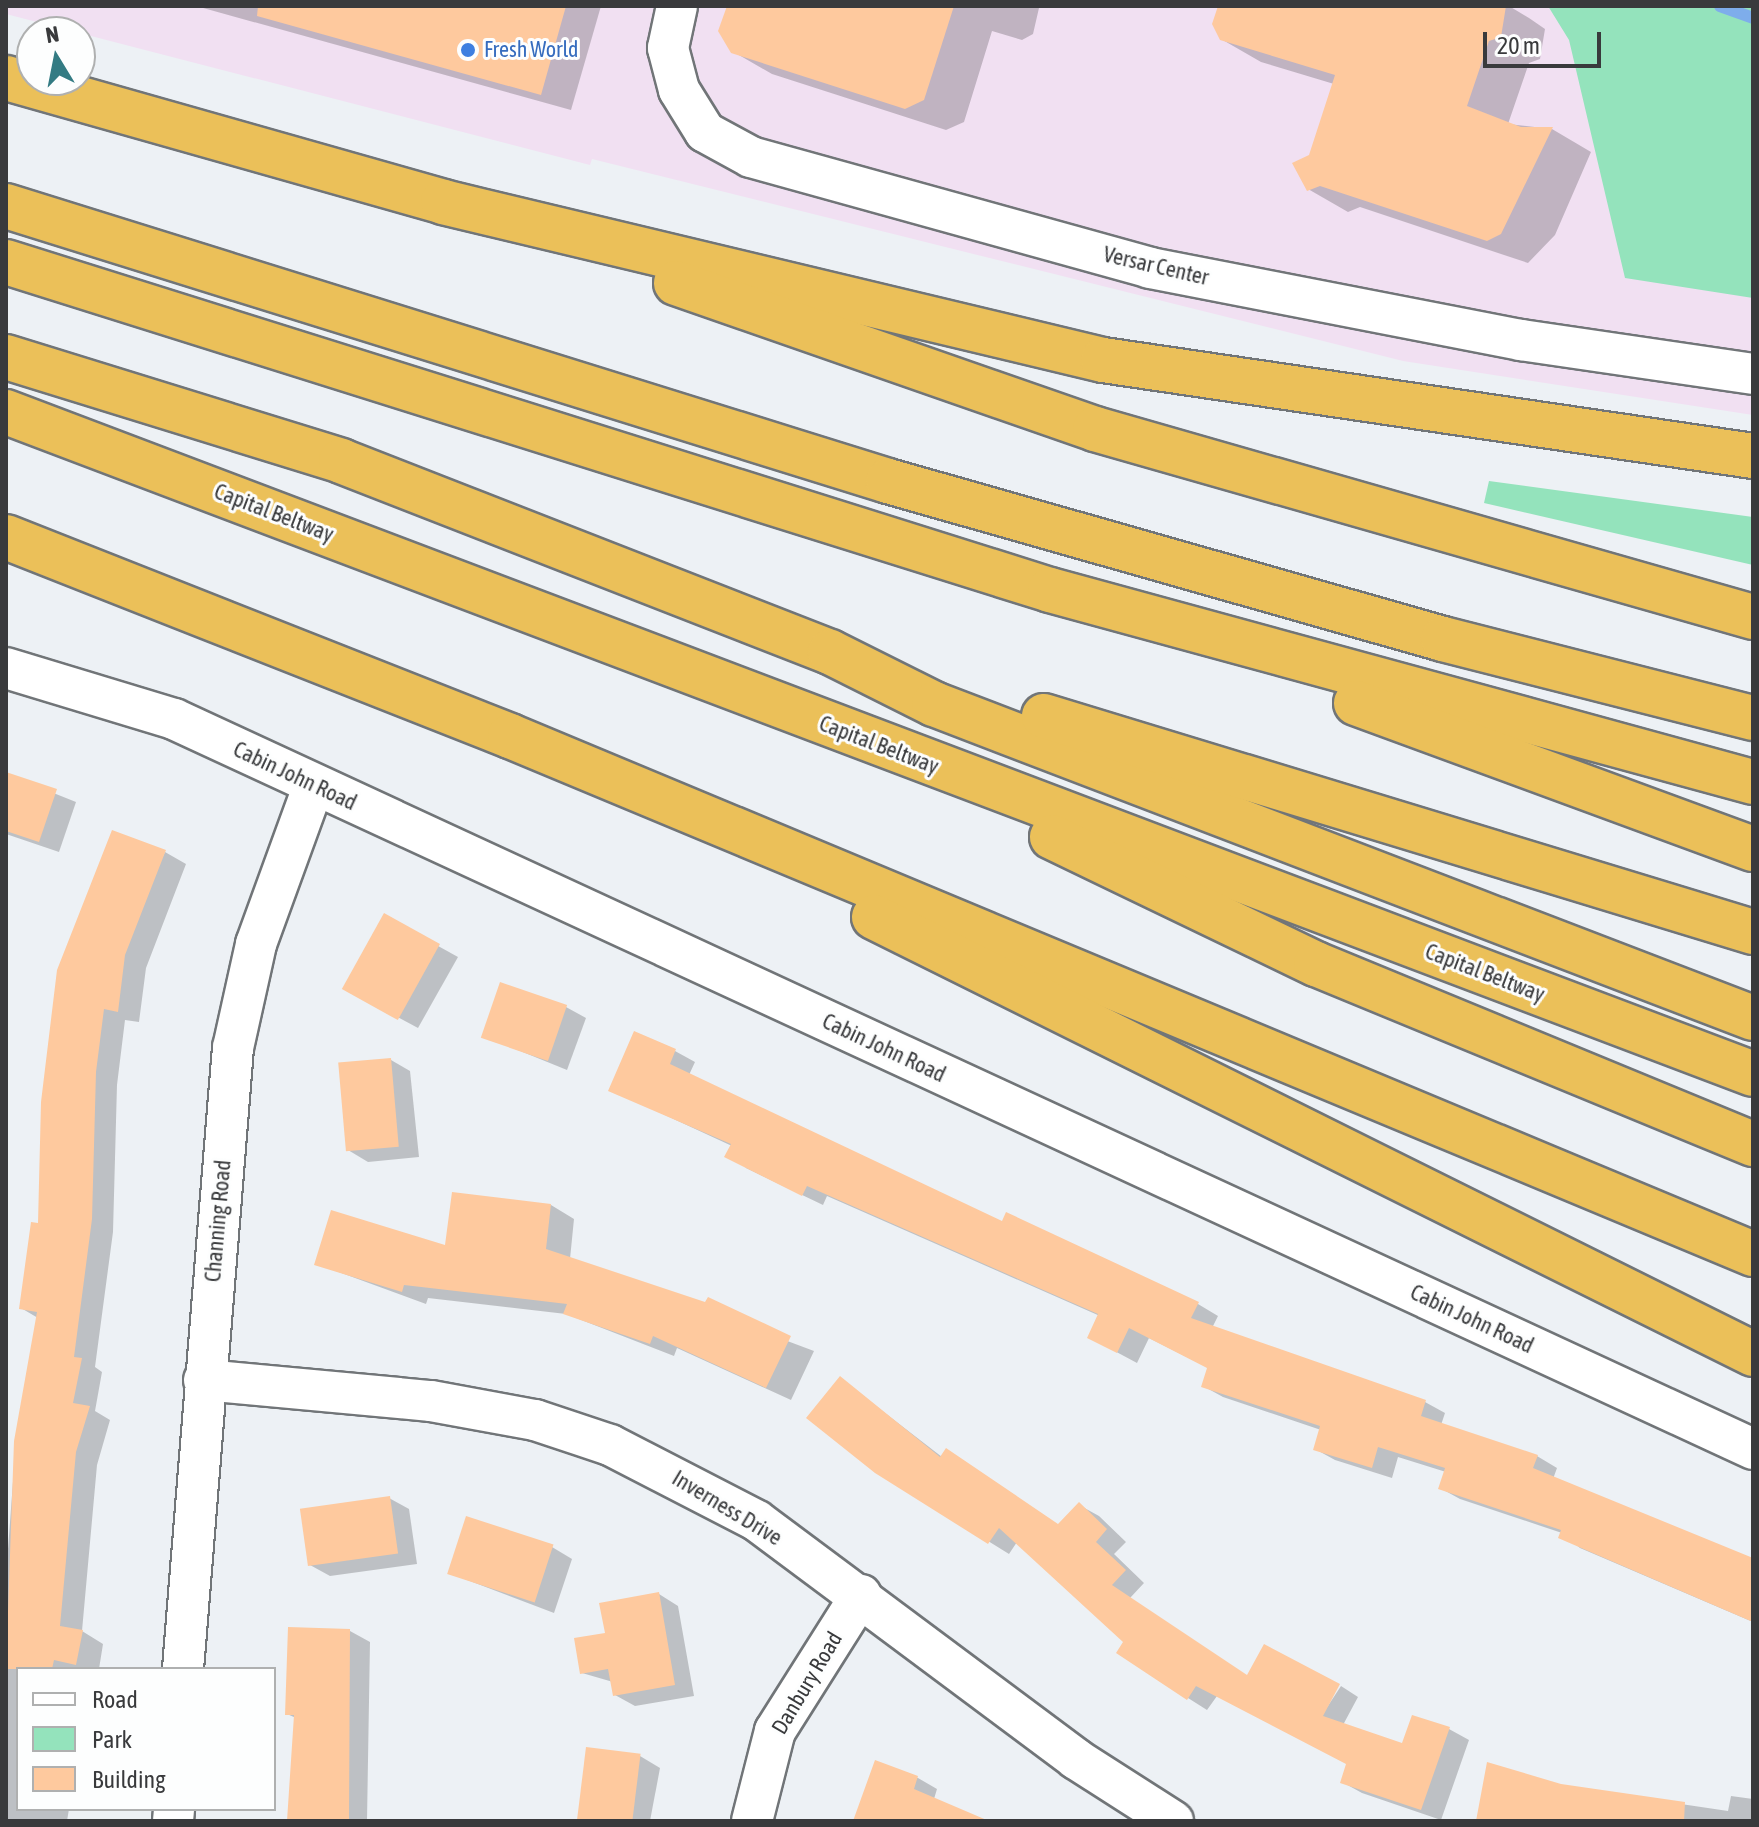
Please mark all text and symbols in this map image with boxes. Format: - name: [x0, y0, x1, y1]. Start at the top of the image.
- north arrow: [16, 16, 96, 96]
- scale bar: [1487, 16, 1605, 66]
- text: N: [44, 20, 61, 48]
- text: 20 m: [1497, 32, 1540, 59]
- place label: Fresh World: [484, 37, 579, 63]
- marker: Fresh World: [459, 41, 477, 59]
- street label: Versar Center: [1101, 241, 1211, 291]
- street label: Capital Beltway: [211, 478, 337, 548]
- street label: Capital Beltway: [816, 710, 942, 780]
- street label: Cabin John Road: [229, 736, 361, 816]
- street label: Capital Beltway: [1422, 938, 1548, 1008]
- street label: Cabin John Road: [818, 1008, 950, 1088]
- street label: Channing Road: [200, 1159, 236, 1283]
- street label: Cabin John Road: [1406, 1279, 1538, 1359]
- street label: Inverness Drive: [667, 1465, 787, 1551]
- street label: Danbury Road: [766, 1627, 848, 1739]
- legend: [16, 1667, 276, 1811]
- text: Road: [92, 1686, 138, 1713]
- text: Park: [92, 1726, 132, 1753]
- text: Building: [92, 1766, 165, 1793]

